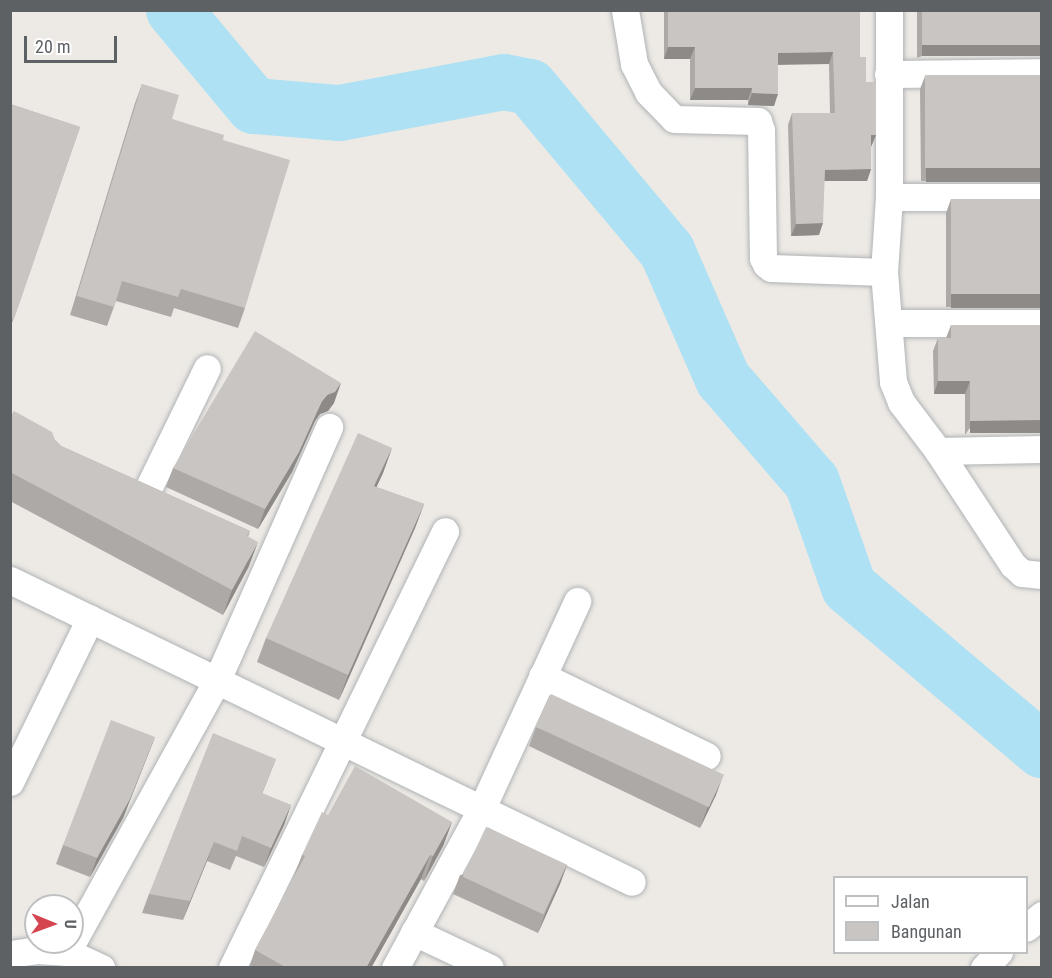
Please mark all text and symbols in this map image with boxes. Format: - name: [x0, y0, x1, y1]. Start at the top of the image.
- scale bar: [27, 24, 120, 62]
- text: 20 m: [35, 36, 70, 57]
- legend: [833, 876, 1028, 954]
- text: Jalan: [891, 891, 930, 912]
- north arrow: [24, 894, 84, 954]
- text: U: [61, 920, 80, 929]
- text: Bangunan: [891, 921, 962, 942]

